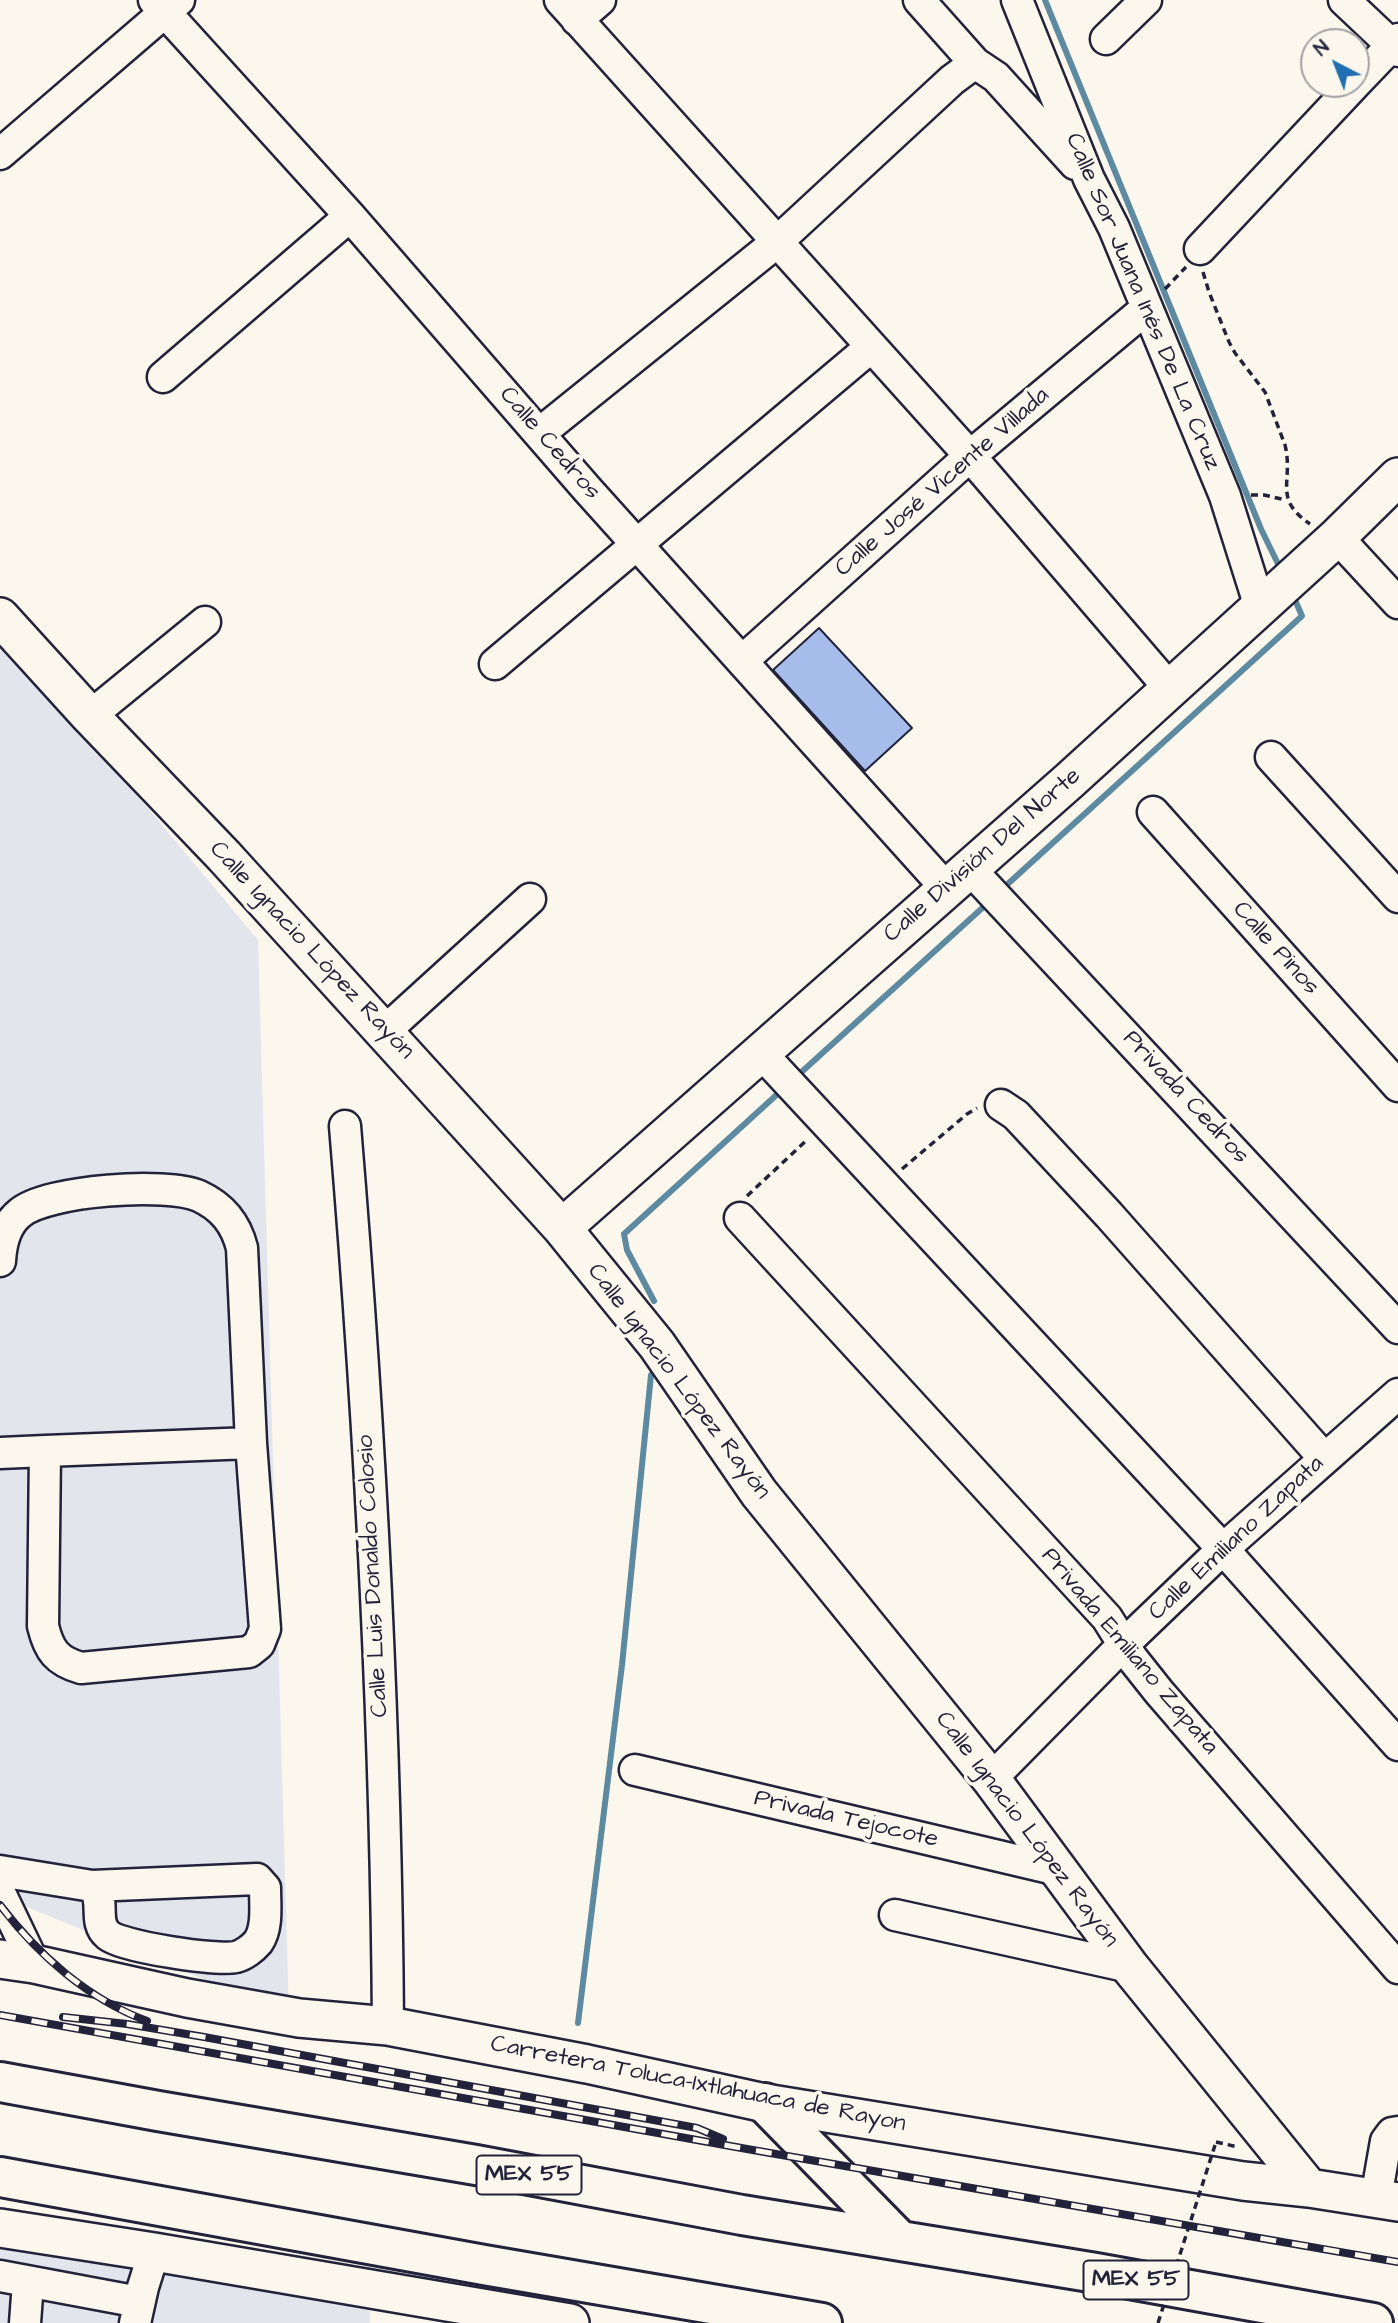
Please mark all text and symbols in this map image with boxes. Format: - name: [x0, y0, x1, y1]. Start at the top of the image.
- north arrow: [1300, 28, 1370, 98]
- text: N: [1308, 34, 1335, 63]
- street label: Calle Sor Juana Inés De La Cruz: [1058, 129, 1226, 475]
- street label: Calle Cedros: [492, 382, 606, 506]
- street label: Calle José Vicente Villada: [830, 382, 1056, 584]
- street label: Calle División Del Norte: [879, 763, 1087, 949]
- street label: Calle Ignacio López Rayón: [202, 836, 420, 1066]
- street label: Calle Pinos: [1226, 896, 1324, 1002]
- street label: Privada Cedros: [1116, 1025, 1254, 1171]
- street label: Calle Ignacio López Rayón: [580, 1259, 776, 1505]
- street label: Calle Luis Donaldo Colosio: [352, 1434, 396, 1718]
- street label: Calle Emiliano Zapata: [1143, 1450, 1331, 1628]
- street label: Privada Emiliano Zapata: [1034, 1543, 1224, 1761]
- street label: Calle Ignacio López Rayón: [928, 1707, 1124, 1953]
- street label: Privada Tejocote: [751, 1785, 941, 1855]
- street label: Carretera Toluca-Ixtlahuaca de Rayon: [488, 2031, 908, 2139]
- road number: MEX 55: [476, 2156, 582, 2194]
- road number: MEX 55: [1084, 2260, 1188, 2300]

